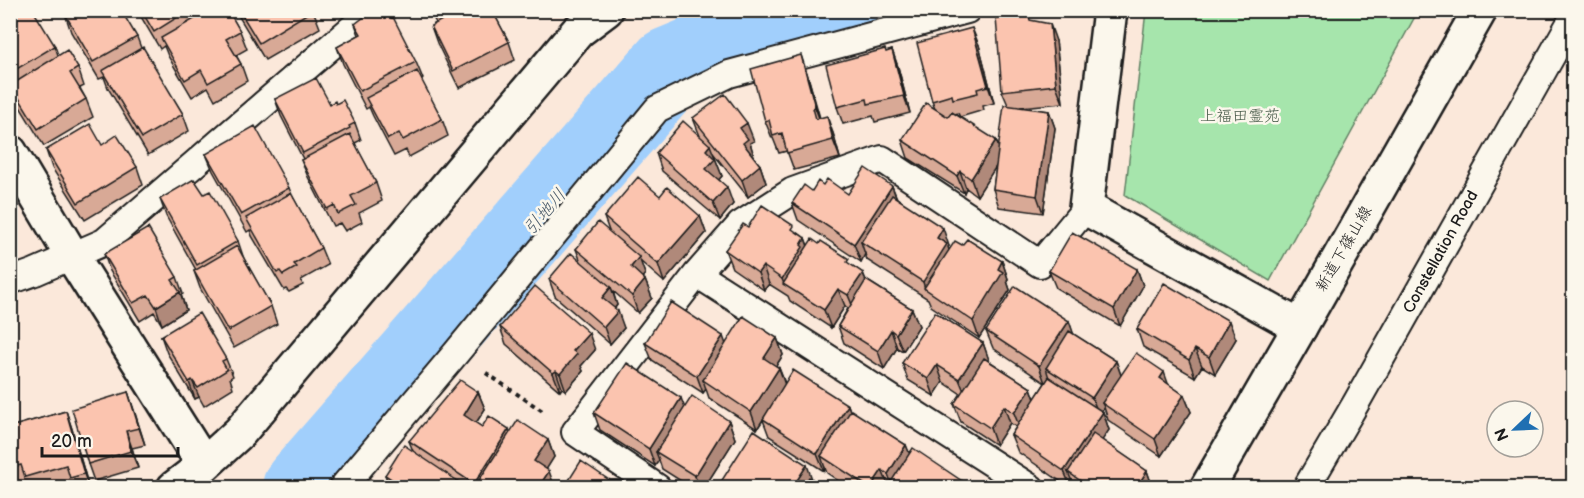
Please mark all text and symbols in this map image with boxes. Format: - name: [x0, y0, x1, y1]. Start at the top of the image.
- park label: 上福田霊苑: [1200, 107, 1280, 126]
- water label: 引地川: [519, 185, 571, 239]
- street label: Constellation Road: [1399, 187, 1483, 317]
- street label: 新道下篠山線: [1312, 203, 1376, 295]
- north arrow: [1485, 399, 1545, 459]
- scale bar: [42, 420, 178, 458]
- text: N: [1491, 425, 1514, 444]
- text: 20 m: [51, 431, 92, 452]

